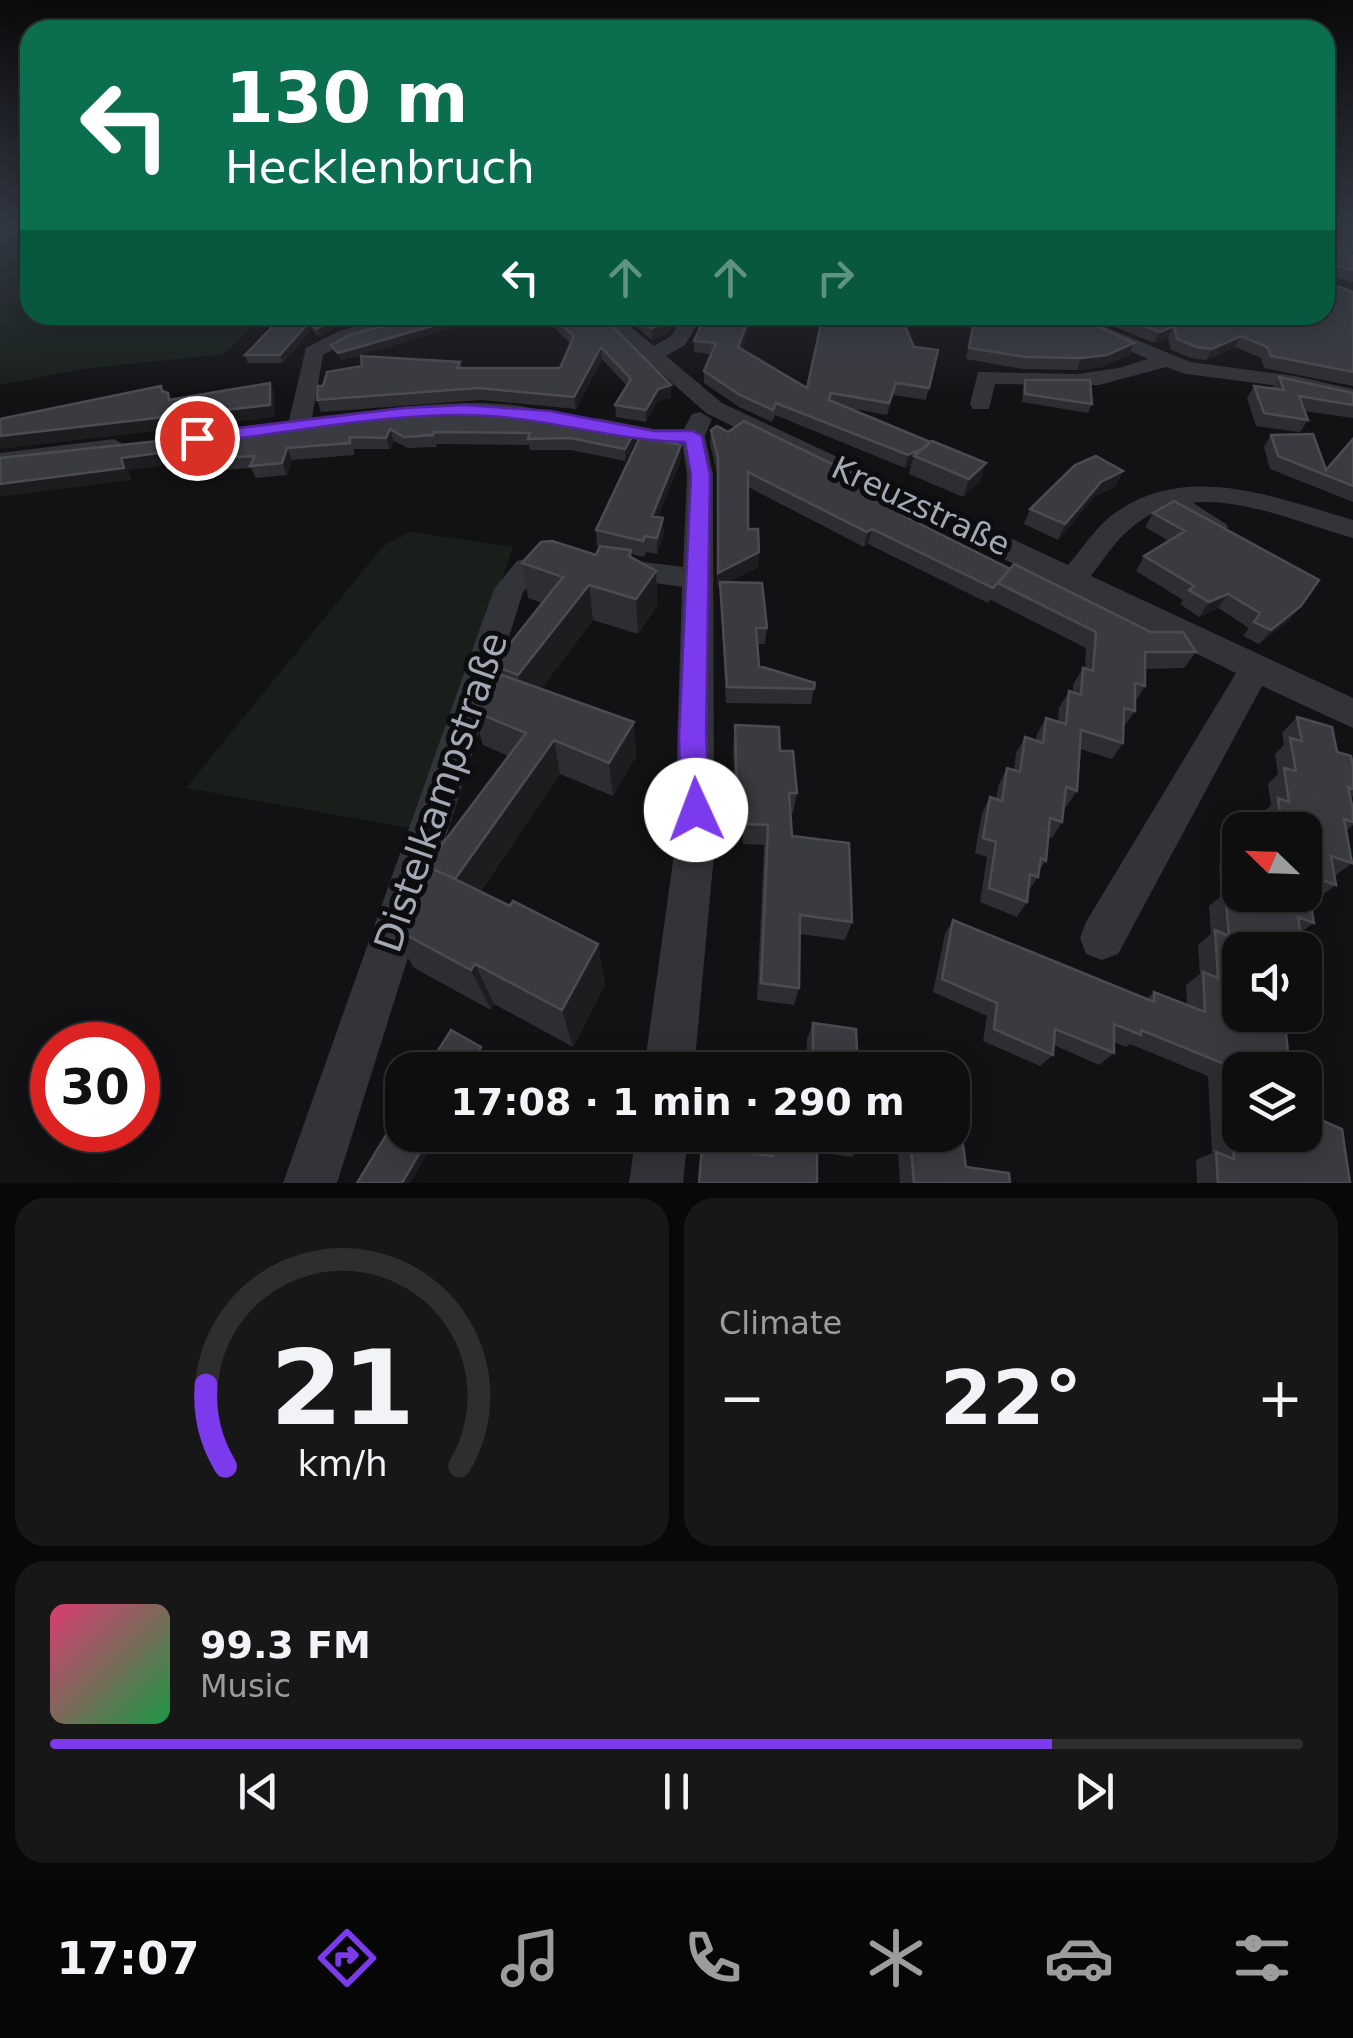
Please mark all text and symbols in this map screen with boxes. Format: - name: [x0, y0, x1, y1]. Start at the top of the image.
- text: 130 m: [225, 57, 468, 139]
- icon: left: [60, 60, 190, 190]
- text: Hecklenbruch: [225, 141, 535, 194]
- icon: left: [493, 250, 548, 305]
- icon: ahead: [598, 250, 653, 305]
- icon: ahead: [703, 250, 758, 305]
- icon: right: [808, 250, 863, 305]
- pin: [155, 396, 240, 481]
- icon: arrive: [170, 411, 225, 466]
- street label: Kreuzstraße: [826, 448, 1016, 564]
- street label: Distelkampstraße: [366, 626, 516, 958]
- position arrow: [644, 758, 748, 862]
- north arrow: [1222, 812, 1322, 912]
- map controls: [1222, 812, 1322, 1152]
- button: sound: [1222, 932, 1322, 1032]
- speed limit sign: 30: [30, 1022, 160, 1152]
- button: layers: [1222, 1052, 1322, 1152]
- text: 17:08 · 1 min · 290 m: [450, 1080, 905, 1124]
- text: Climate: [719, 1304, 842, 1342]
- text: 21: [270, 1327, 414, 1449]
- text: 22°: [940, 1354, 1082, 1442]
- text: −: [719, 1366, 765, 1430]
- text: +: [1257, 1366, 1303, 1430]
- text: km/h: [297, 1443, 387, 1484]
- text: 99.3 FM: [200, 1623, 371, 1667]
- text: Music: [200, 1667, 291, 1705]
- icon: previous: [231, 1764, 286, 1819]
- icon: pause: [649, 1764, 704, 1819]
- icon: next: [1067, 1764, 1122, 1819]
- icon: directions: [312, 1923, 382, 1993]
- icon: music: [495, 1923, 565, 1993]
- icon: phone: [678, 1923, 748, 1993]
- icon: climate: [861, 1923, 931, 1993]
- icon: car: [1044, 1923, 1114, 1993]
- icon: filters: [1227, 1923, 1297, 1993]
- text: 17:07: [56, 1932, 200, 1985]

